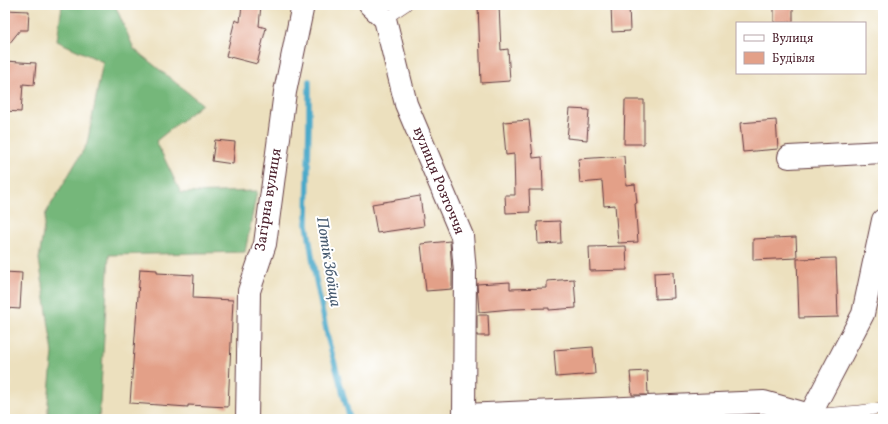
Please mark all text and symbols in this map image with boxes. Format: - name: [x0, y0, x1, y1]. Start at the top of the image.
- legend: [736, 22, 866, 74]
- text: Вулиця: [772, 31, 813, 47]
- text: Будівля: [772, 51, 815, 67]
- street label: вулиця Розточчя: [407, 124, 469, 238]
- street label: Загірна вулиця: [250, 147, 288, 253]
- water label: Потік Збоїща: [310, 215, 346, 309]

